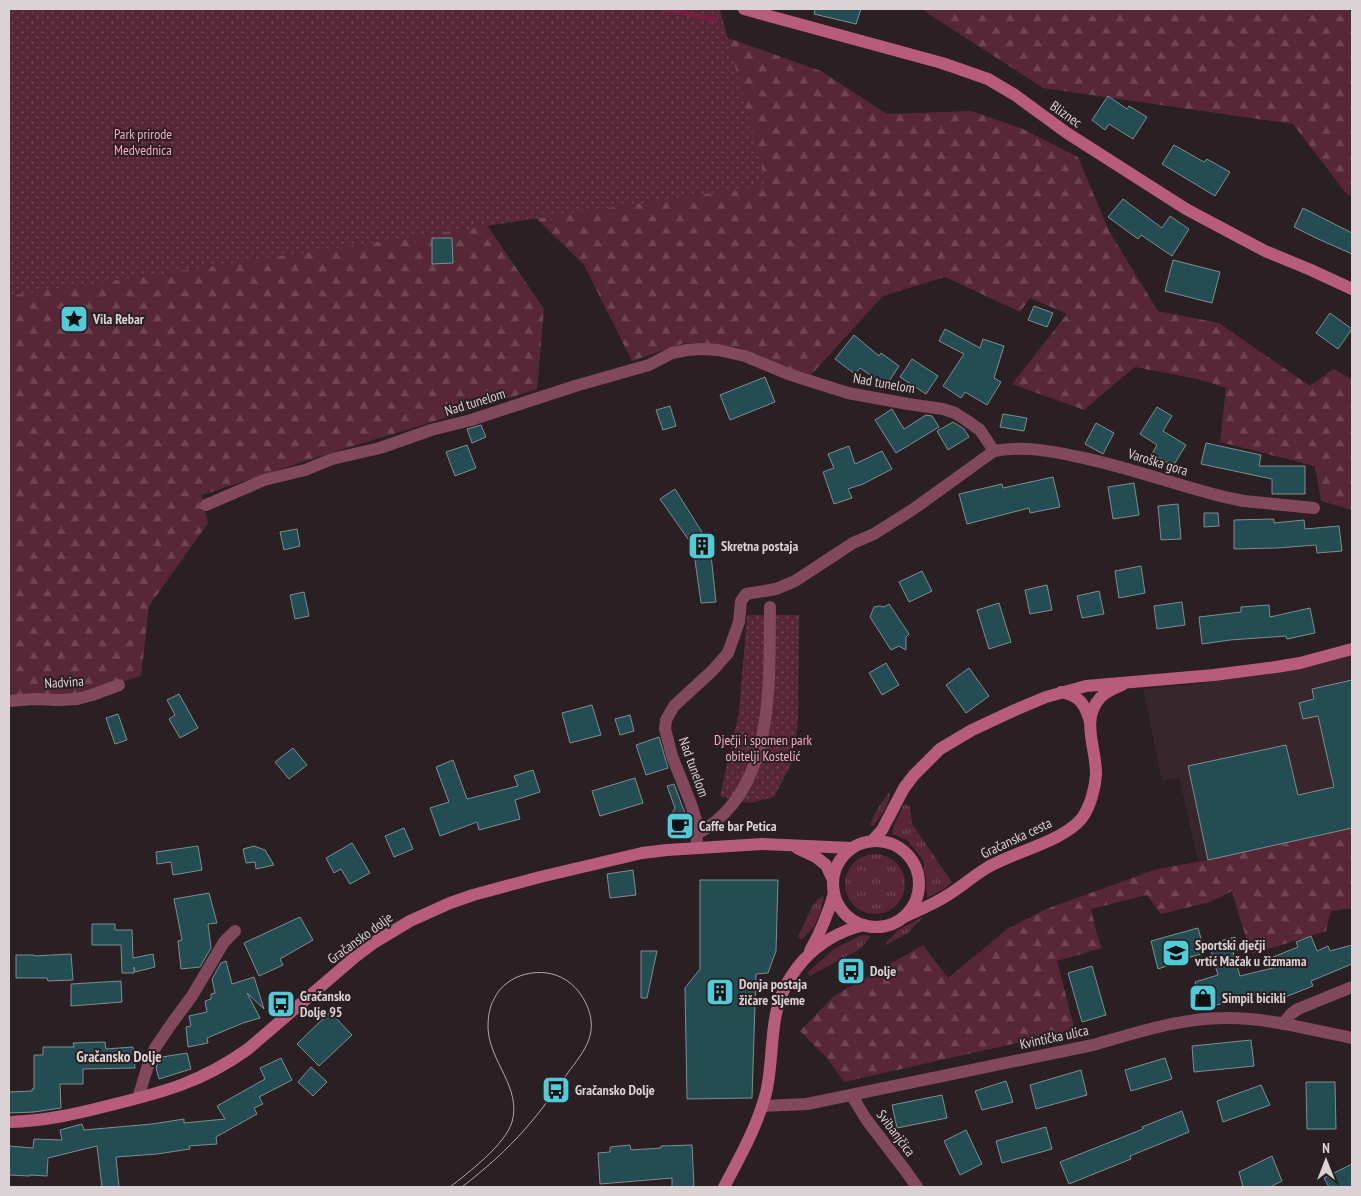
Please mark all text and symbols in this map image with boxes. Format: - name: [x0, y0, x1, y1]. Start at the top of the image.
- street label: Bliznec: [1047, 97, 1085, 131]
- park label: Park prirode Medvednica: [114, 125, 172, 159]
- place icon: Vila Rebar: [59, 304, 89, 334]
- place label: Vila Rebar: [92, 310, 145, 328]
- street label: Nad tunelom: [852, 369, 916, 397]
- street label: Nad tunelom: [443, 384, 507, 420]
- street label: Varoška gora: [1125, 444, 1190, 480]
- building icon: Skretna postaja: [687, 531, 717, 561]
- place label: Skretna postaja: [721, 537, 798, 555]
- street label: Nadvina: [44, 672, 84, 692]
- park label: Dječji i spomen park obitelji Kostelić: [714, 731, 813, 765]
- street label: Nad tunelom: [675, 735, 713, 799]
- cafe icon: Caffe bar Petica: [665, 811, 695, 841]
- street label: Gračanska cesta: [978, 814, 1054, 862]
- place label: Caffe bar Petica: [699, 817, 777, 835]
- street label: Gračansko dolje: [324, 908, 396, 968]
- place label: Sportski dječji vrtić Mačak u čizmama: [1194, 936, 1307, 970]
- school or university icon: Sportski dječji vrtić Mačak u čizmama: [1161, 938, 1191, 968]
- bus stop icon: Dolje: [836, 956, 866, 986]
- place label: Dolje: [870, 962, 896, 980]
- place label: Donja postaja žičare Sljeme: [739, 975, 807, 1009]
- building icon: Donja postaja žičare Sljeme: [705, 977, 735, 1007]
- shop icon: Simpil bicikli: [1188, 983, 1218, 1013]
- place label: Gračansko Dolje 95: [300, 987, 351, 1021]
- bus stop icon: Gračansko Dolje 95: [266, 989, 296, 1019]
- place label: Simpil bicikli: [1222, 989, 1286, 1007]
- street label: Kvintička ulica: [1018, 1021, 1090, 1053]
- district label: Gračansko Dolje: [76, 1047, 162, 1066]
- bus stop icon: Gračansko Dolje: [541, 1075, 571, 1105]
- place label: Gračansko Dolje: [575, 1081, 655, 1099]
- street label: Svibanjčica: [873, 1106, 919, 1160]
- north arrow: [1301, 1136, 1351, 1186]
- text: N: [1322, 1139, 1330, 1157]

